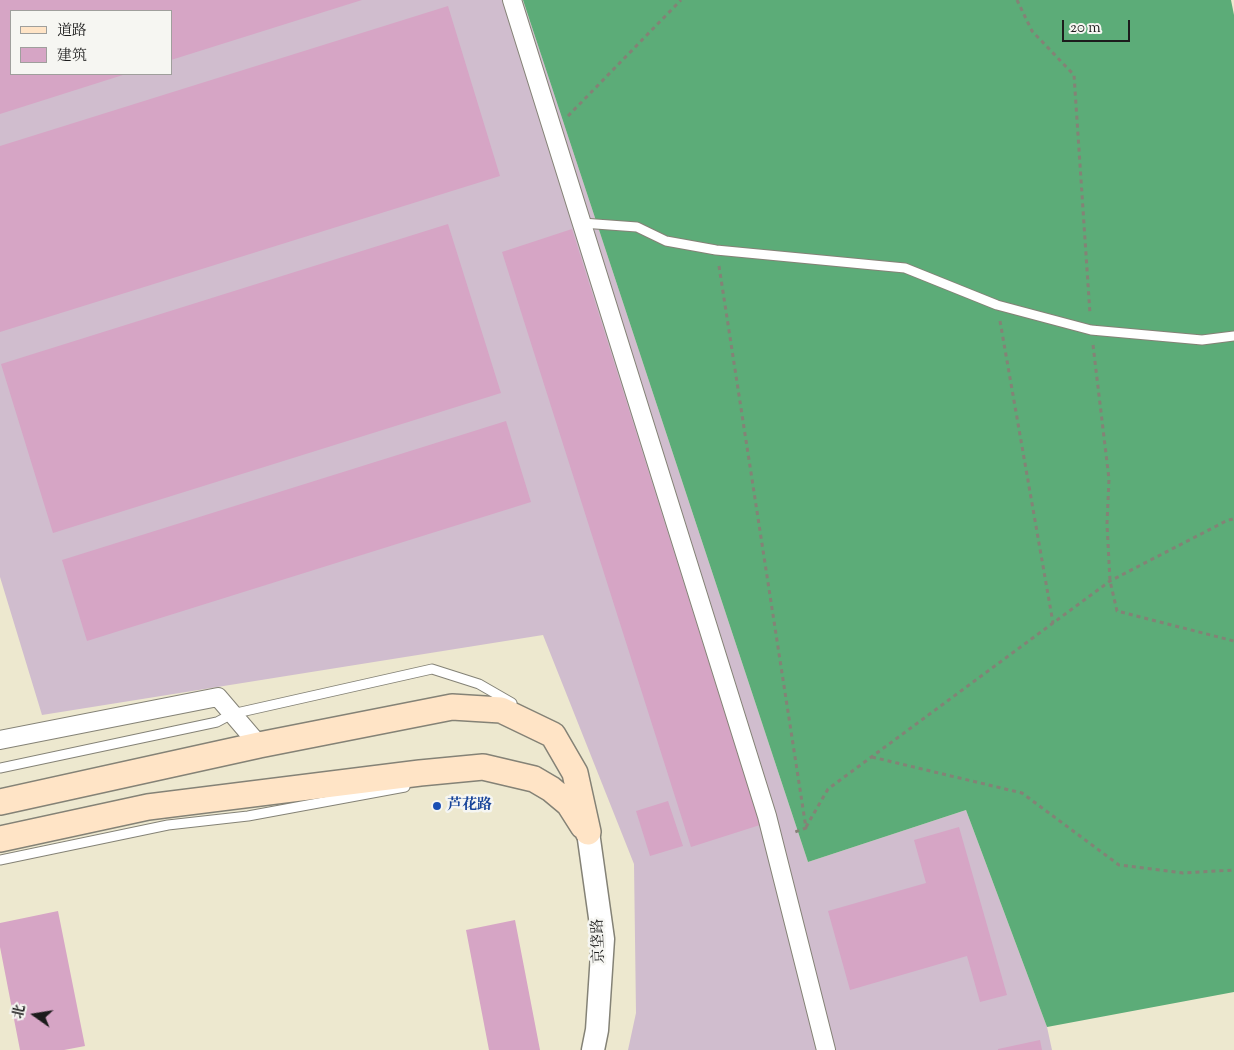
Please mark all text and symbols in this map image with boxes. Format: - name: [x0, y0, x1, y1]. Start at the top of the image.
- legend: [10, 10, 172, 75]
- scale bar: [1064, 10, 1132, 42]
- text: 20 m: [1070, 18, 1101, 39]
- text: 道路: [57, 21, 87, 42]
- text: 建筑: [57, 46, 87, 67]
- place label: 芦花路: [447, 797, 492, 815]
- marker: 芦花路: [431, 800, 443, 812]
- street label: 京垡路: [590, 918, 610, 964]
- north arrow: [10, 990, 60, 1040]
- text: 北: [9, 1003, 32, 1021]

